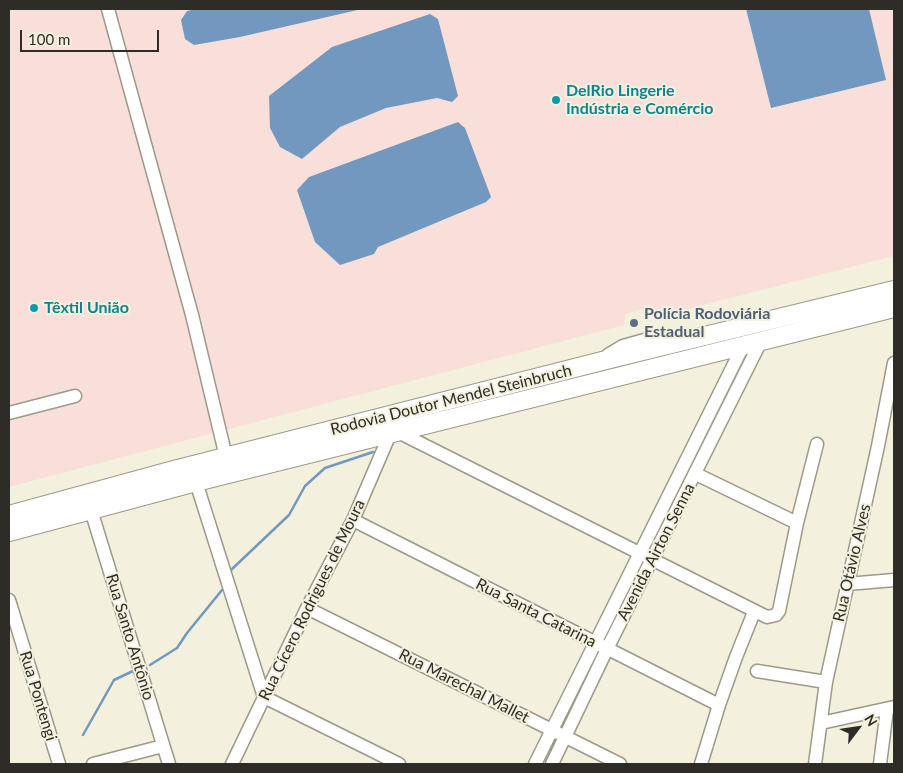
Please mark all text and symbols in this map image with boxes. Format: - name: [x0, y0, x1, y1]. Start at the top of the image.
- scale bar: [22, 20, 161, 52]
- text: 100 m: [28, 30, 70, 48]
- place label: DelRio Lingerie Indústria e Comércio: [566, 81, 713, 119]
- marker: DelRio Lingerie Indústria e Comércio: [550, 94, 562, 106]
- place label: Têxtil União: [44, 298, 129, 318]
- marker: Têxtil União: [28, 302, 40, 314]
- place label: Polícia Rodoviária Estadual: [644, 304, 770, 342]
- marker: Polícia Rodoviária Estadual: [628, 317, 640, 329]
- street label: Rodovia Doutor Mendel Steinbruch: [328, 361, 574, 439]
- street label: Avenida Airton Senna: [613, 480, 699, 624]
- street label: Rua Cícero Rodrigues de Moura: [255, 496, 369, 704]
- street label: Rua Otávio Alves: [829, 502, 875, 624]
- street label: Rua Santo Antônio: [102, 572, 158, 702]
- street label: Rua Santa Catarina: [473, 574, 599, 652]
- street label: Rua Marechal Mallet: [396, 645, 532, 727]
- street label: Rua Pontengi: [15, 649, 61, 743]
- north arrow: [833, 703, 883, 753]
- text: N: [861, 711, 881, 729]

